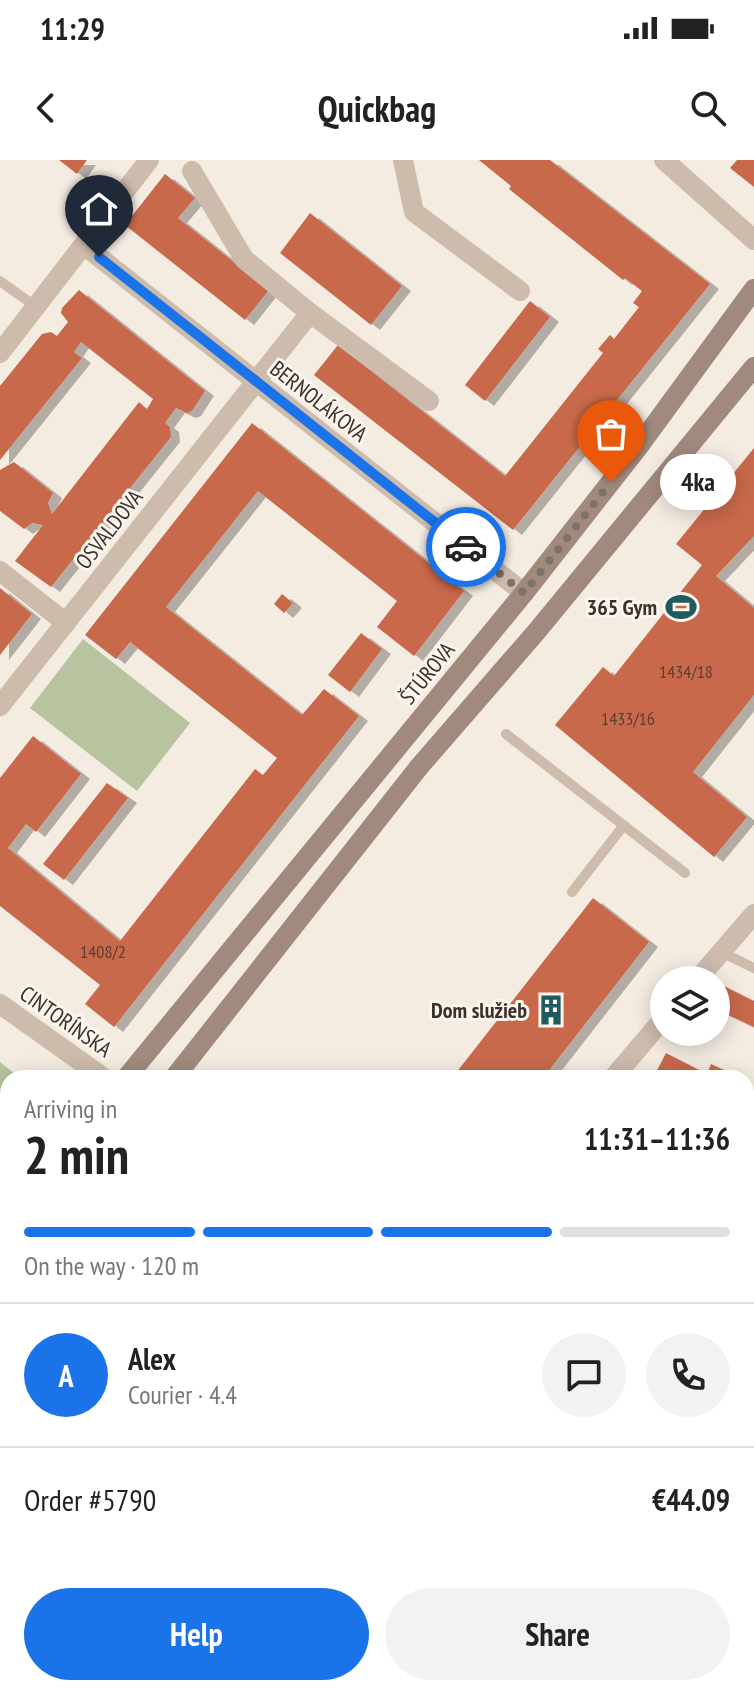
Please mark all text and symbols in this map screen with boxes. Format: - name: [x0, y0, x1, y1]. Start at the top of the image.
- text: 11:29: [40, 9, 105, 48]
- text: Quickbag: [318, 85, 436, 132]
- icon: back: [24, 86, 68, 130]
- icon: search: [686, 86, 730, 130]
- pin: [65, 175, 133, 257]
- icon: home: [77, 187, 121, 231]
- street label: BERNOLÁKOVA: [265, 354, 374, 448]
- pin: [577, 400, 645, 482]
- icon: bag: [589, 412, 633, 456]
- callout: 4ka: [659, 454, 735, 510]
- text: 4ka: [681, 465, 715, 498]
- street label: OSVALDOVA: [69, 483, 149, 574]
- courier: [426, 507, 506, 587]
- icon: car: [444, 525, 488, 569]
- sports icon: 365 Gym: [664, 590, 698, 624]
- place label: 365 Gym: [587, 593, 657, 621]
- street label: ŠTÚROVA: [393, 636, 461, 710]
- house number: 1434/18: [659, 660, 713, 683]
- house number: 1433/16: [601, 707, 655, 730]
- house number: 1408/2: [80, 940, 126, 963]
- map controls: [650, 966, 730, 1046]
- button: layers: [650, 966, 730, 1046]
- street label: CINTORÍNSKA: [15, 979, 118, 1063]
- building icon: Dom služieb: [534, 993, 568, 1027]
- place label: Dom služieb: [431, 996, 527, 1024]
- text: Arriving in: [24, 1092, 117, 1125]
- text: 11:31–11:36: [584, 1119, 730, 1158]
- text: 2 min: [24, 1121, 129, 1188]
- text: On the way · 120 m: [24, 1249, 199, 1282]
- button: chat: [542, 1333, 626, 1417]
- button: phone: [646, 1333, 730, 1417]
- text: Alex: [128, 1339, 176, 1378]
- text: A: [58, 1356, 74, 1395]
- text: Courier · 4.4: [128, 1378, 237, 1411]
- text: Order #5790: [24, 1480, 156, 1519]
- text: €44.09: [652, 1480, 730, 1519]
- button: Help: [24, 1588, 369, 1680]
- button: Share: [385, 1588, 730, 1680]

